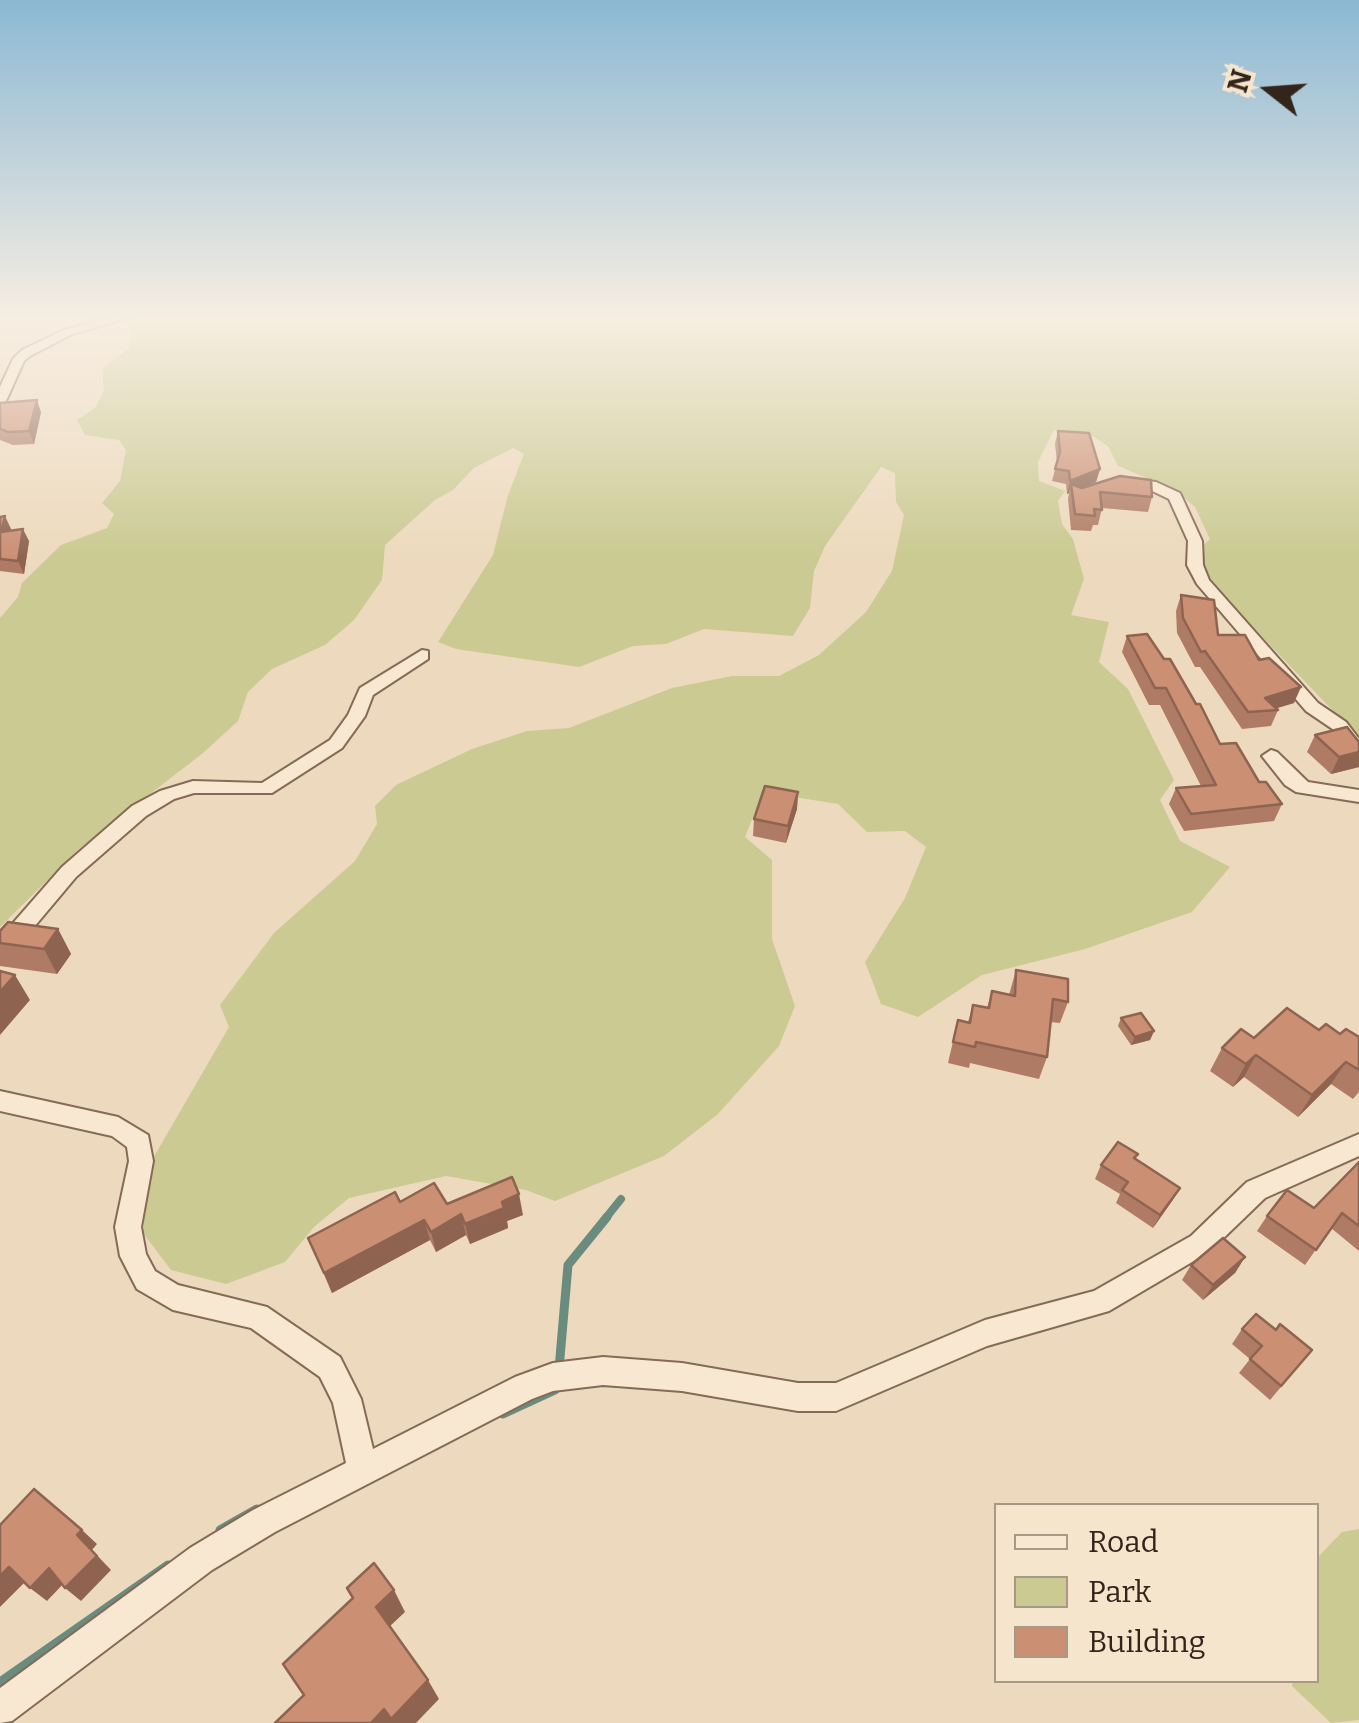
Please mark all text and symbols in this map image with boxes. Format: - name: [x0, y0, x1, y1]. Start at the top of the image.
- north arrow: [1219, 40, 1319, 140]
- text: N: [1221, 66, 1259, 96]
- legend: [994, 1503, 1319, 1683]
- text: Road: [1088, 1524, 1159, 1560]
- text: Park: [1088, 1574, 1151, 1610]
- text: Building: [1088, 1624, 1206, 1660]

